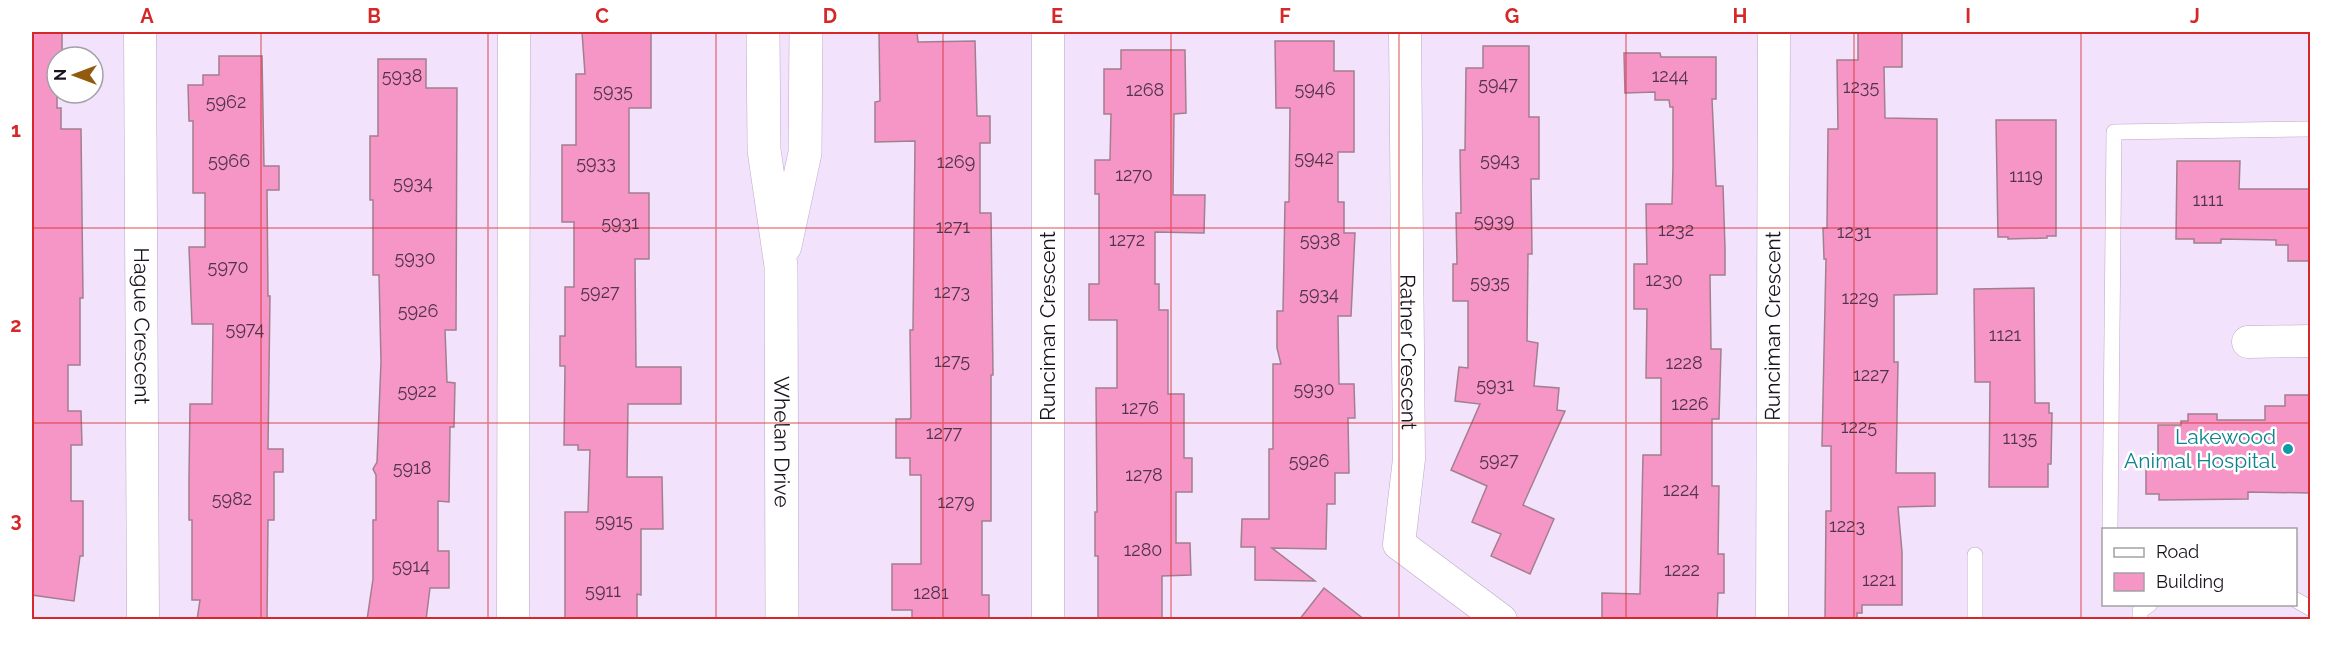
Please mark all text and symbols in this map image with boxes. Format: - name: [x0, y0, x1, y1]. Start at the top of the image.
- text: A: [140, 4, 154, 28]
- text: B: [367, 4, 381, 28]
- text: C: [595, 4, 609, 28]
- text: D: [823, 4, 837, 28]
- text: E: [1051, 4, 1063, 28]
- text: F: [1279, 4, 1291, 28]
- text: G: [1505, 4, 1519, 28]
- text: H: [1733, 4, 1747, 28]
- text: I: [1965, 4, 1971, 28]
- text: J: [2190, 4, 2200, 28]
- north arrow: [45, 45, 105, 105]
- house number: 5938: [382, 65, 422, 86]
- house number: 1244: [1652, 65, 1689, 86]
- text: N: [51, 69, 70, 81]
- house number: 5947: [1478, 73, 1518, 94]
- house number: 1235: [1843, 76, 1879, 97]
- house number: 5946: [1294, 78, 1336, 99]
- house number: 1268: [1126, 79, 1164, 100]
- house number: 5935: [593, 80, 633, 101]
- house number: 5962: [206, 91, 246, 112]
- text: 1: [11, 118, 21, 142]
- house number: 5942: [1294, 147, 1334, 168]
- house number: 5943: [1480, 149, 1520, 170]
- house number: 5966: [208, 150, 250, 171]
- house number: 1269: [937, 151, 975, 172]
- house number: 5933: [576, 152, 616, 173]
- house number: 1270: [1115, 164, 1153, 185]
- house number: 1119: [2009, 165, 2043, 186]
- house number: 5934: [393, 172, 433, 193]
- house number: 1111: [2193, 189, 2224, 210]
- house number: 5939: [1474, 210, 1514, 231]
- house number: 5931: [601, 212, 639, 233]
- house number: 1271: [936, 216, 971, 237]
- house number: 1232: [1658, 219, 1694, 240]
- house number: 1231: [1837, 221, 1871, 242]
- house number: 1272: [1109, 229, 1145, 250]
- house number: 5938: [1300, 229, 1340, 250]
- street label: Runciman Crescent: [1035, 231, 1060, 421]
- street label: Runciman Crescent: [1760, 231, 1785, 421]
- street label: Hague Crescent: [129, 247, 155, 405]
- house number: 5930: [395, 247, 436, 268]
- house number: 5970: [208, 256, 248, 277]
- house number: 1230: [1645, 269, 1683, 290]
- house number: 5935: [1470, 271, 1510, 292]
- street label: Ratner Crescent: [1395, 274, 1422, 430]
- house number: 5927: [580, 281, 620, 302]
- house number: 1273: [934, 281, 970, 302]
- house number: 5934: [1299, 283, 1339, 304]
- house number: 1229: [1841, 287, 1879, 308]
- house number: 5926: [398, 300, 438, 321]
- text: 2: [10, 313, 22, 337]
- house number: 5974: [226, 318, 265, 339]
- house number: 1121: [1989, 324, 2022, 345]
- house number: 1275: [934, 350, 970, 371]
- house number: 1228: [1665, 352, 1703, 373]
- house number: 1227: [1853, 364, 1889, 385]
- house number: 5931: [1476, 374, 1514, 395]
- street label: Whelan Drive: [769, 376, 795, 508]
- house number: 5930: [1294, 378, 1335, 399]
- house number: 5922: [397, 380, 437, 401]
- house number: 1226: [1671, 393, 1709, 414]
- house number: 1276: [1121, 397, 1159, 418]
- house number: 1225: [1841, 416, 1877, 437]
- house number: 1277: [926, 422, 963, 443]
- place label: Lakewood Animal Hospital: [2124, 424, 2276, 473]
- house number: 1135: [2003, 427, 2038, 448]
- marker: Lakewood Animal Hospital: [2281, 442, 2295, 456]
- house number: 5927: [1479, 449, 1519, 470]
- house number: 5926: [1289, 450, 1329, 471]
- house number: 5918: [393, 457, 431, 478]
- house number: 1278: [1125, 464, 1163, 485]
- house number: 1224: [1663, 479, 1699, 500]
- house number: 5982: [212, 488, 252, 509]
- house number: 1279: [937, 491, 975, 512]
- text: 3: [10, 508, 22, 532]
- house number: 5915: [595, 510, 633, 531]
- house number: 1223: [1829, 515, 1865, 536]
- legend: [2102, 528, 2297, 606]
- house number: 1280: [1124, 539, 1162, 560]
- text: Road: [2156, 541, 2199, 562]
- house number: 5914: [392, 555, 430, 576]
- house number: 1222: [1664, 559, 1700, 580]
- house number: 1221: [1862, 569, 1896, 590]
- text: Building: [2156, 571, 2224, 592]
- house number: 5911: [585, 580, 621, 601]
- house number: 1281: [913, 582, 949, 603]

